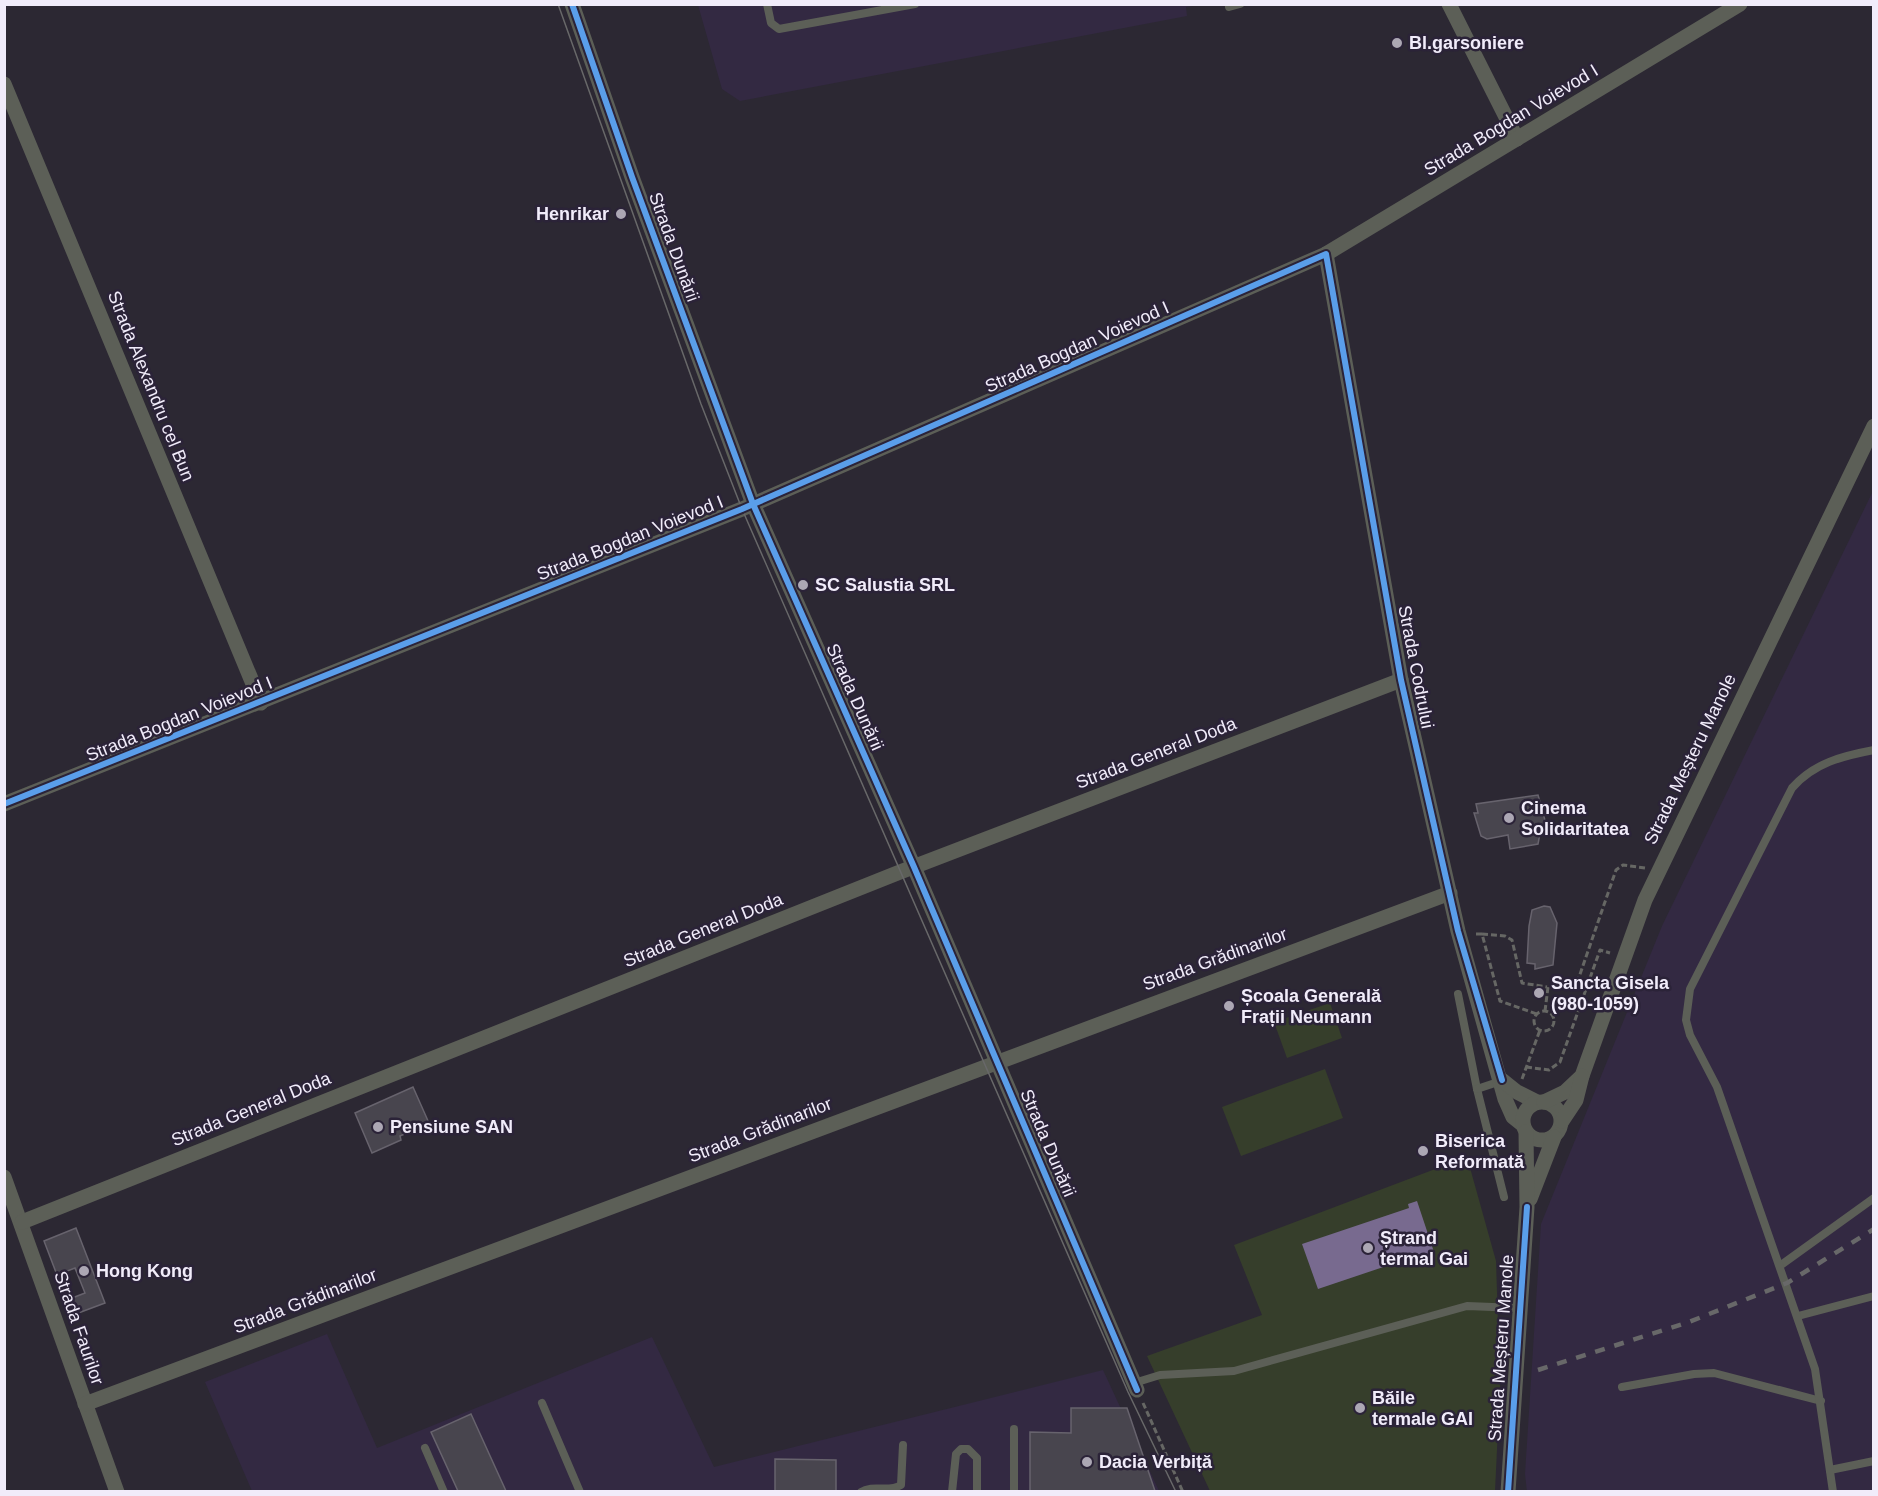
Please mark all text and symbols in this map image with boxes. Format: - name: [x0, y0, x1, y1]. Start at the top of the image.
- place label: Bl.garsoniere: [1409, 33, 1524, 53]
- marker: Bl.garsoniere: [1390, 36, 1404, 50]
- street label: Strada Bogdan Voievod I: [1420, 60, 1602, 180]
- street label: Strada Dunării: [645, 190, 703, 304]
- place label: Henrikar: [536, 204, 609, 224]
- marker: Henrikar: [614, 207, 628, 221]
- street label: Strada Alexandru cel Bun: [104, 288, 198, 484]
- street label: Strada Bogdan Voievod I: [982, 297, 1172, 397]
- street label: Strada Bogdan Voievod I: [534, 491, 726, 585]
- place label: SC Salustia SRL: [815, 575, 955, 595]
- marker: SC Salustia SRL: [796, 578, 810, 592]
- street label: Strada Codrului: [1394, 604, 1438, 730]
- street label: Strada Dunării: [822, 640, 888, 754]
- street label: Strada Meșteru Manole: [1640, 671, 1740, 847]
- street label: Strada Bogdan Voievod I: [83, 672, 275, 766]
- street label: Strada General Doda: [1073, 713, 1240, 793]
- place label: Cinema Solidaritatea: [1521, 798, 1630, 839]
- marker: Cinema Solidaritatea: [1502, 811, 1516, 825]
- street label: Strada General Doda: [620, 888, 787, 971]
- street label: Strada Grădinarilor: [1140, 924, 1290, 994]
- place label: Sancta Gisela (980-1059): [1551, 973, 1670, 1014]
- place label: Școala Generală Frații Neumann: [1241, 986, 1382, 1027]
- marker: Sancta Gisela (980-1059): [1532, 986, 1546, 1000]
- marker: Școala Generală Frații Neumann: [1222, 999, 1236, 1013]
- street label: Strada General Doda: [168, 1067, 335, 1150]
- street label: Strada Dunării: [1016, 1086, 1080, 1200]
- street label: Strada Grădinarilor: [685, 1093, 835, 1167]
- place label: Pensiune SAN: [390, 1117, 513, 1137]
- marker: Pensiune SAN: [371, 1120, 385, 1134]
- place label: Biserica Reformată: [1435, 1131, 1525, 1172]
- marker: Biserica Reformată: [1416, 1144, 1430, 1158]
- place label: Ștrand termal Gai: [1380, 1228, 1468, 1269]
- marker: Ștrand termal Gai: [1361, 1241, 1375, 1255]
- street label: Strada Meșteru Manole: [1484, 1254, 1518, 1442]
- place label: Hong Kong: [96, 1261, 193, 1281]
- marker: Hong Kong: [77, 1264, 91, 1278]
- street label: Strada Grădinarilor: [230, 1264, 380, 1338]
- street label: Strada Faurilor: [50, 1268, 108, 1388]
- place label: Băile termale GAI: [1372, 1388, 1473, 1429]
- marker: Băile termale GAI: [1353, 1401, 1367, 1415]
- place label: Dacia Verbiță: [1099, 1452, 1213, 1472]
- marker: Dacia Verbiță: [1080, 1455, 1094, 1469]

